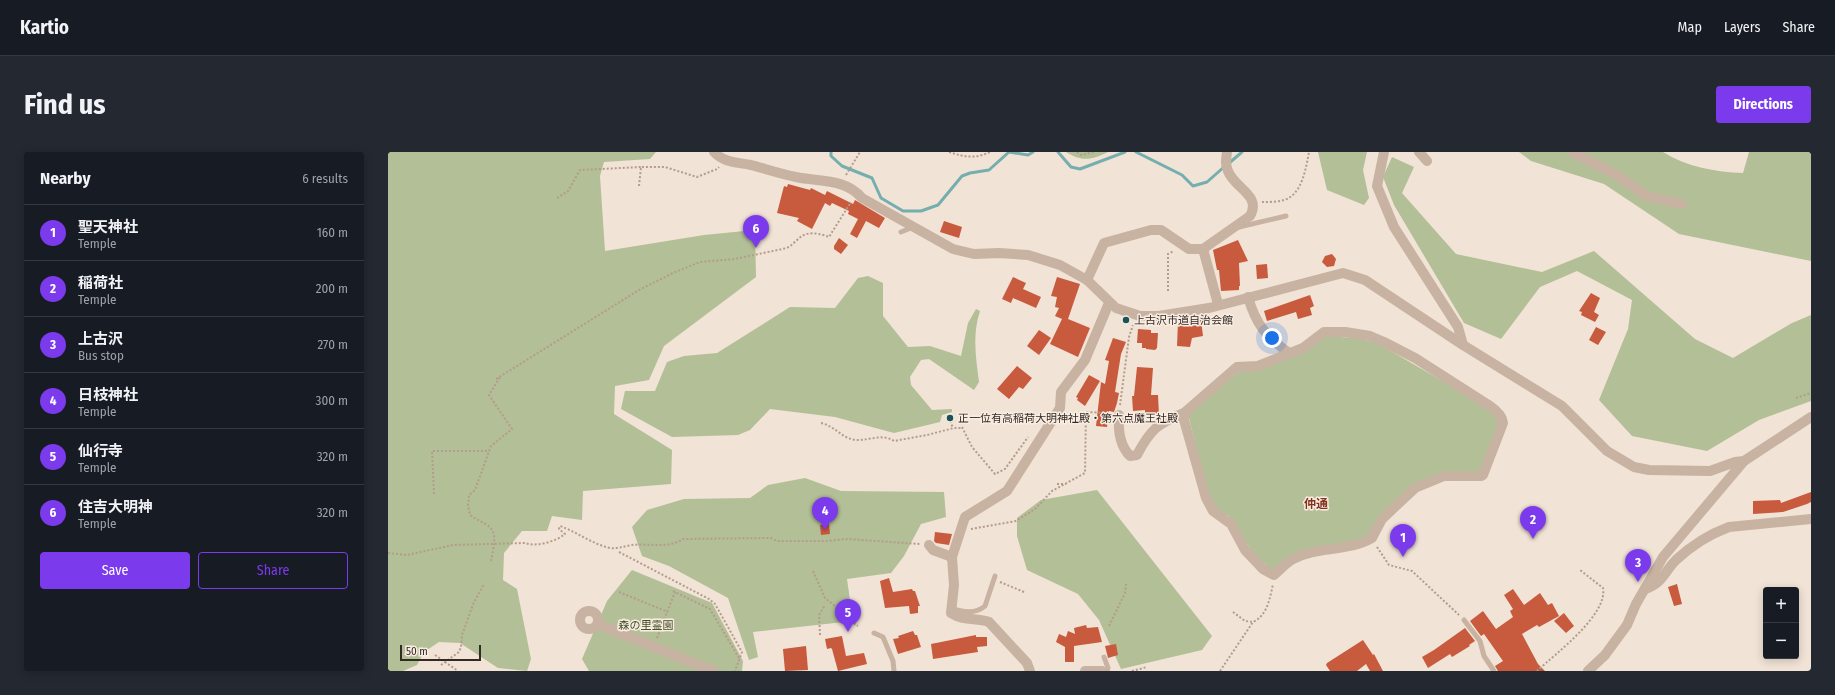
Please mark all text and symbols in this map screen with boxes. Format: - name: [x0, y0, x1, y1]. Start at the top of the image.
- text: Kartio: [20, 16, 69, 39]
- text: Map: [1678, 19, 1702, 36]
- text: Layers: [1724, 19, 1760, 36]
- text: Share: [1782, 19, 1815, 36]
- button: Directions: [1716, 86, 1811, 123]
- text: Find us: [24, 88, 106, 121]
- text: Nearby: [40, 168, 91, 189]
- text: 6 results: [302, 171, 348, 186]
- pin: 6: [743, 215, 769, 248]
- text: 聖天神社: [78, 218, 138, 236]
- text: 1: [50, 225, 56, 240]
- text: 160 m: [317, 225, 348, 240]
- text: Temple: [78, 236, 116, 251]
- text: 稲荷社: [78, 274, 123, 292]
- text: 2: [50, 281, 56, 296]
- text: 200 m: [316, 281, 348, 296]
- text: Temple: [78, 292, 116, 307]
- place label: 上古沢市道自治会館: [1134, 314, 1233, 327]
- marker: 上古沢市道自治会館: [1121, 315, 1131, 325]
- your location: [1262, 328, 1282, 348]
- text: 上古沢: [78, 330, 123, 348]
- text: 3: [50, 337, 56, 352]
- text: 270 m: [317, 337, 348, 352]
- text: Bus stop: [78, 348, 124, 363]
- text: 日枝神社: [78, 386, 138, 404]
- text: 4: [50, 393, 56, 408]
- text: 300 m: [316, 393, 348, 408]
- text: Temple: [78, 404, 116, 419]
- place label: 正一位有高稲荷大明神社殿・第六点魔王社殿: [958, 412, 1178, 425]
- marker: 正一位有高稲荷大明神社殿・第六点魔王社殿: [945, 413, 955, 423]
- text: 仙行寺: [78, 442, 123, 460]
- text: 5: [50, 449, 56, 464]
- text: 320 m: [317, 449, 348, 464]
- text: Temple: [78, 460, 116, 475]
- pin: 4: [812, 497, 838, 530]
- district label: 仲通: [1304, 497, 1328, 511]
- text: 住吉大明神: [78, 498, 153, 516]
- text: 6: [50, 505, 56, 520]
- text: 320 m: [317, 505, 348, 520]
- pin: 2: [1520, 506, 1546, 539]
- text: Temple: [78, 516, 116, 531]
- pin: 1: [1390, 524, 1416, 557]
- pin: 3: [1625, 549, 1651, 582]
- button: Save: [40, 552, 190, 589]
- button: Share: [198, 552, 348, 589]
- map controls: [1763, 587, 1799, 659]
- button: +: [1763, 587, 1799, 623]
- pin: 5: [835, 599, 861, 632]
- park label: 森の里霊園: [619, 619, 674, 632]
- button: −: [1763, 623, 1799, 659]
- scale bar: [400, 643, 481, 662]
- text: 50 m: [406, 645, 428, 658]

